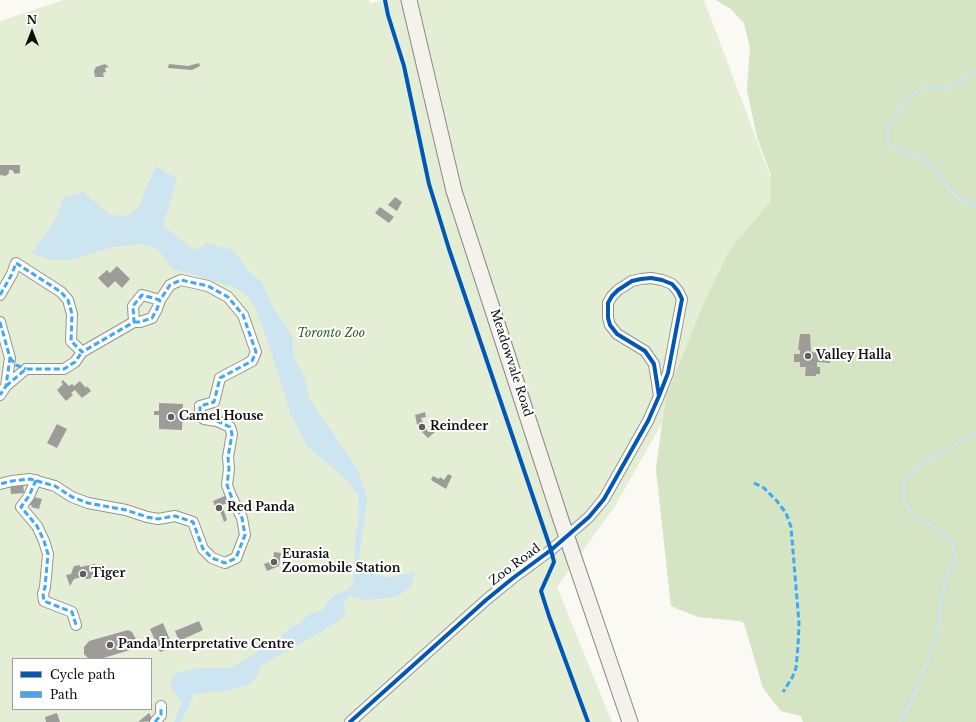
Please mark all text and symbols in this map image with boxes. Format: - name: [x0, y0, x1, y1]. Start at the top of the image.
- north arrow: [12, 12, 52, 52]
- text: N: [27, 13, 37, 27]
- street label: Meadowvale Road: [487, 307, 535, 419]
- park label: Toronto Zoo: [297, 327, 365, 341]
- place label: Valley Halla: [816, 349, 891, 363]
- marker: Valley Halla: [803, 351, 813, 361]
- place label: Camel House: [179, 410, 264, 424]
- marker: Camel House: [166, 412, 176, 422]
- place label: Reindeer: [430, 420, 488, 434]
- marker: Reindeer: [417, 422, 427, 432]
- place label: Red Panda: [227, 501, 295, 515]
- marker: Red Panda: [214, 503, 224, 513]
- street label: Zoo Road: [487, 541, 543, 589]
- place label: Eurasia Zoomobile Station: [282, 548, 400, 576]
- marker: Eurasia Zoomobile Station: [269, 557, 279, 567]
- place label: Tiger: [91, 567, 125, 581]
- marker: Tiger: [78, 569, 88, 579]
- place label: Panda Interpretative Centre: [118, 638, 294, 652]
- marker: Panda Interpretative Centre: [105, 640, 115, 650]
- legend: [12, 658, 152, 710]
- text: Cycle path: [50, 667, 115, 682]
- text: Path: [50, 687, 78, 702]

